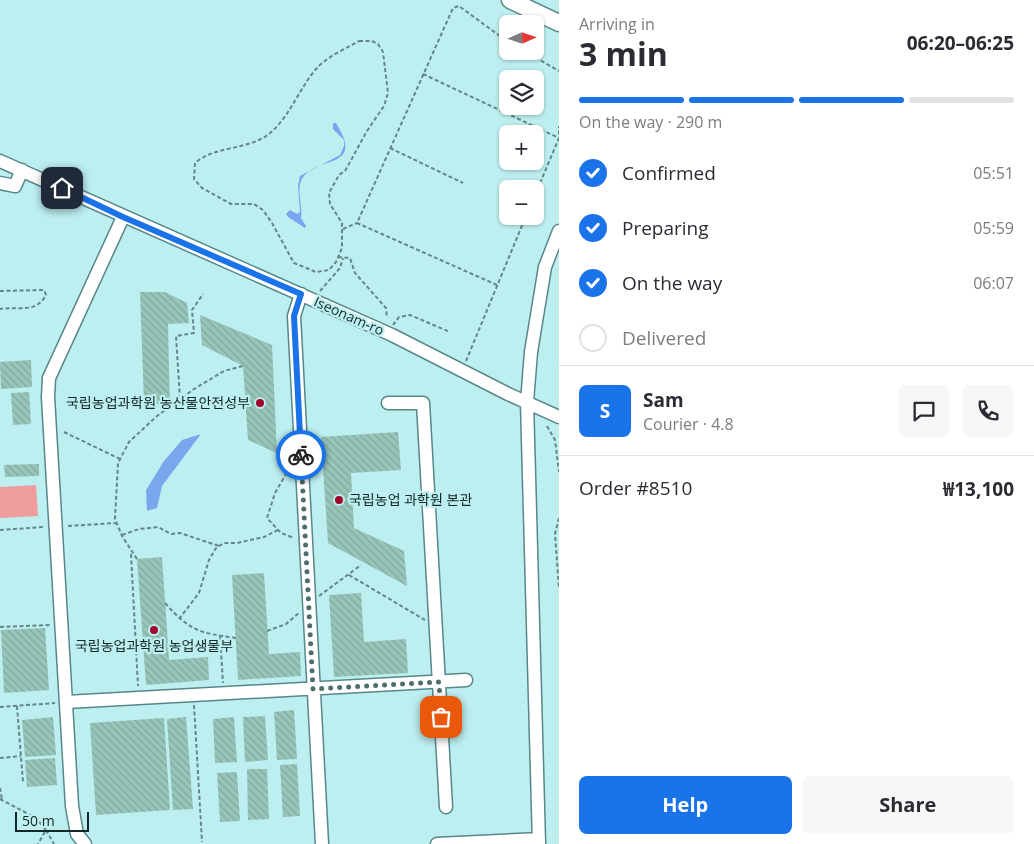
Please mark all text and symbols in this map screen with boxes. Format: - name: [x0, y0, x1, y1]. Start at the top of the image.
- text: Arriving in: [579, 13, 655, 35]
- north arrow: [499, 15, 544, 60]
- map controls: [499, 15, 544, 225]
- text: 06:20–06:25: [907, 30, 1014, 56]
- text: 3 min: [579, 32, 668, 75]
- button: layers: [499, 70, 544, 115]
- text: On the way · 290 m: [579, 111, 722, 133]
- button: +: [499, 125, 544, 170]
- icon: check: [579, 159, 607, 187]
- text: Confirmed: [622, 160, 716, 186]
- text: 05:51: [973, 162, 1014, 184]
- pin: [41, 167, 83, 209]
- icon: home: [48, 174, 76, 202]
- button: −: [499, 180, 544, 225]
- icon: check: [579, 214, 607, 242]
- text: Preparing: [622, 215, 709, 241]
- text: 05:59: [973, 217, 1014, 239]
- icon: check: [579, 269, 607, 297]
- text: On the way: [622, 270, 722, 296]
- text: 06:07: [973, 272, 1014, 294]
- street label: Iseonam-ro: [311, 292, 387, 339]
- text: Delivered: [622, 325, 706, 351]
- button: chat: [898, 385, 950, 437]
- button: phone: [962, 385, 1014, 437]
- text: Sam: [643, 387, 684, 413]
- place label: 국립농업과학원 농산물안전성부: [66, 393, 250, 412]
- marker: 국립농업과학원 농산물안전성부: [254, 397, 266, 409]
- text: S: [600, 398, 610, 424]
- text: Courier · 4.8: [643, 413, 734, 435]
- courier: [276, 430, 326, 480]
- icon: bike: [287, 441, 315, 469]
- text: Order #8510: [579, 475, 692, 501]
- text: ₩13,100: [943, 476, 1014, 502]
- place label: 국립농업 과학원 본관: [349, 490, 472, 509]
- marker: 국립농업 과학원 본관: [333, 494, 345, 506]
- marker: 국립농업과학원 농업생물부: [148, 624, 160, 636]
- place label: 국립농업과학원 농업생물부: [75, 636, 233, 655]
- pin: [420, 696, 462, 738]
- icon: bag: [427, 703, 455, 731]
- button: Help: [579, 776, 792, 834]
- button: Share: [802, 776, 1014, 834]
- scale bar: [15, 809, 89, 832]
- text: 50 m: [22, 811, 55, 830]

